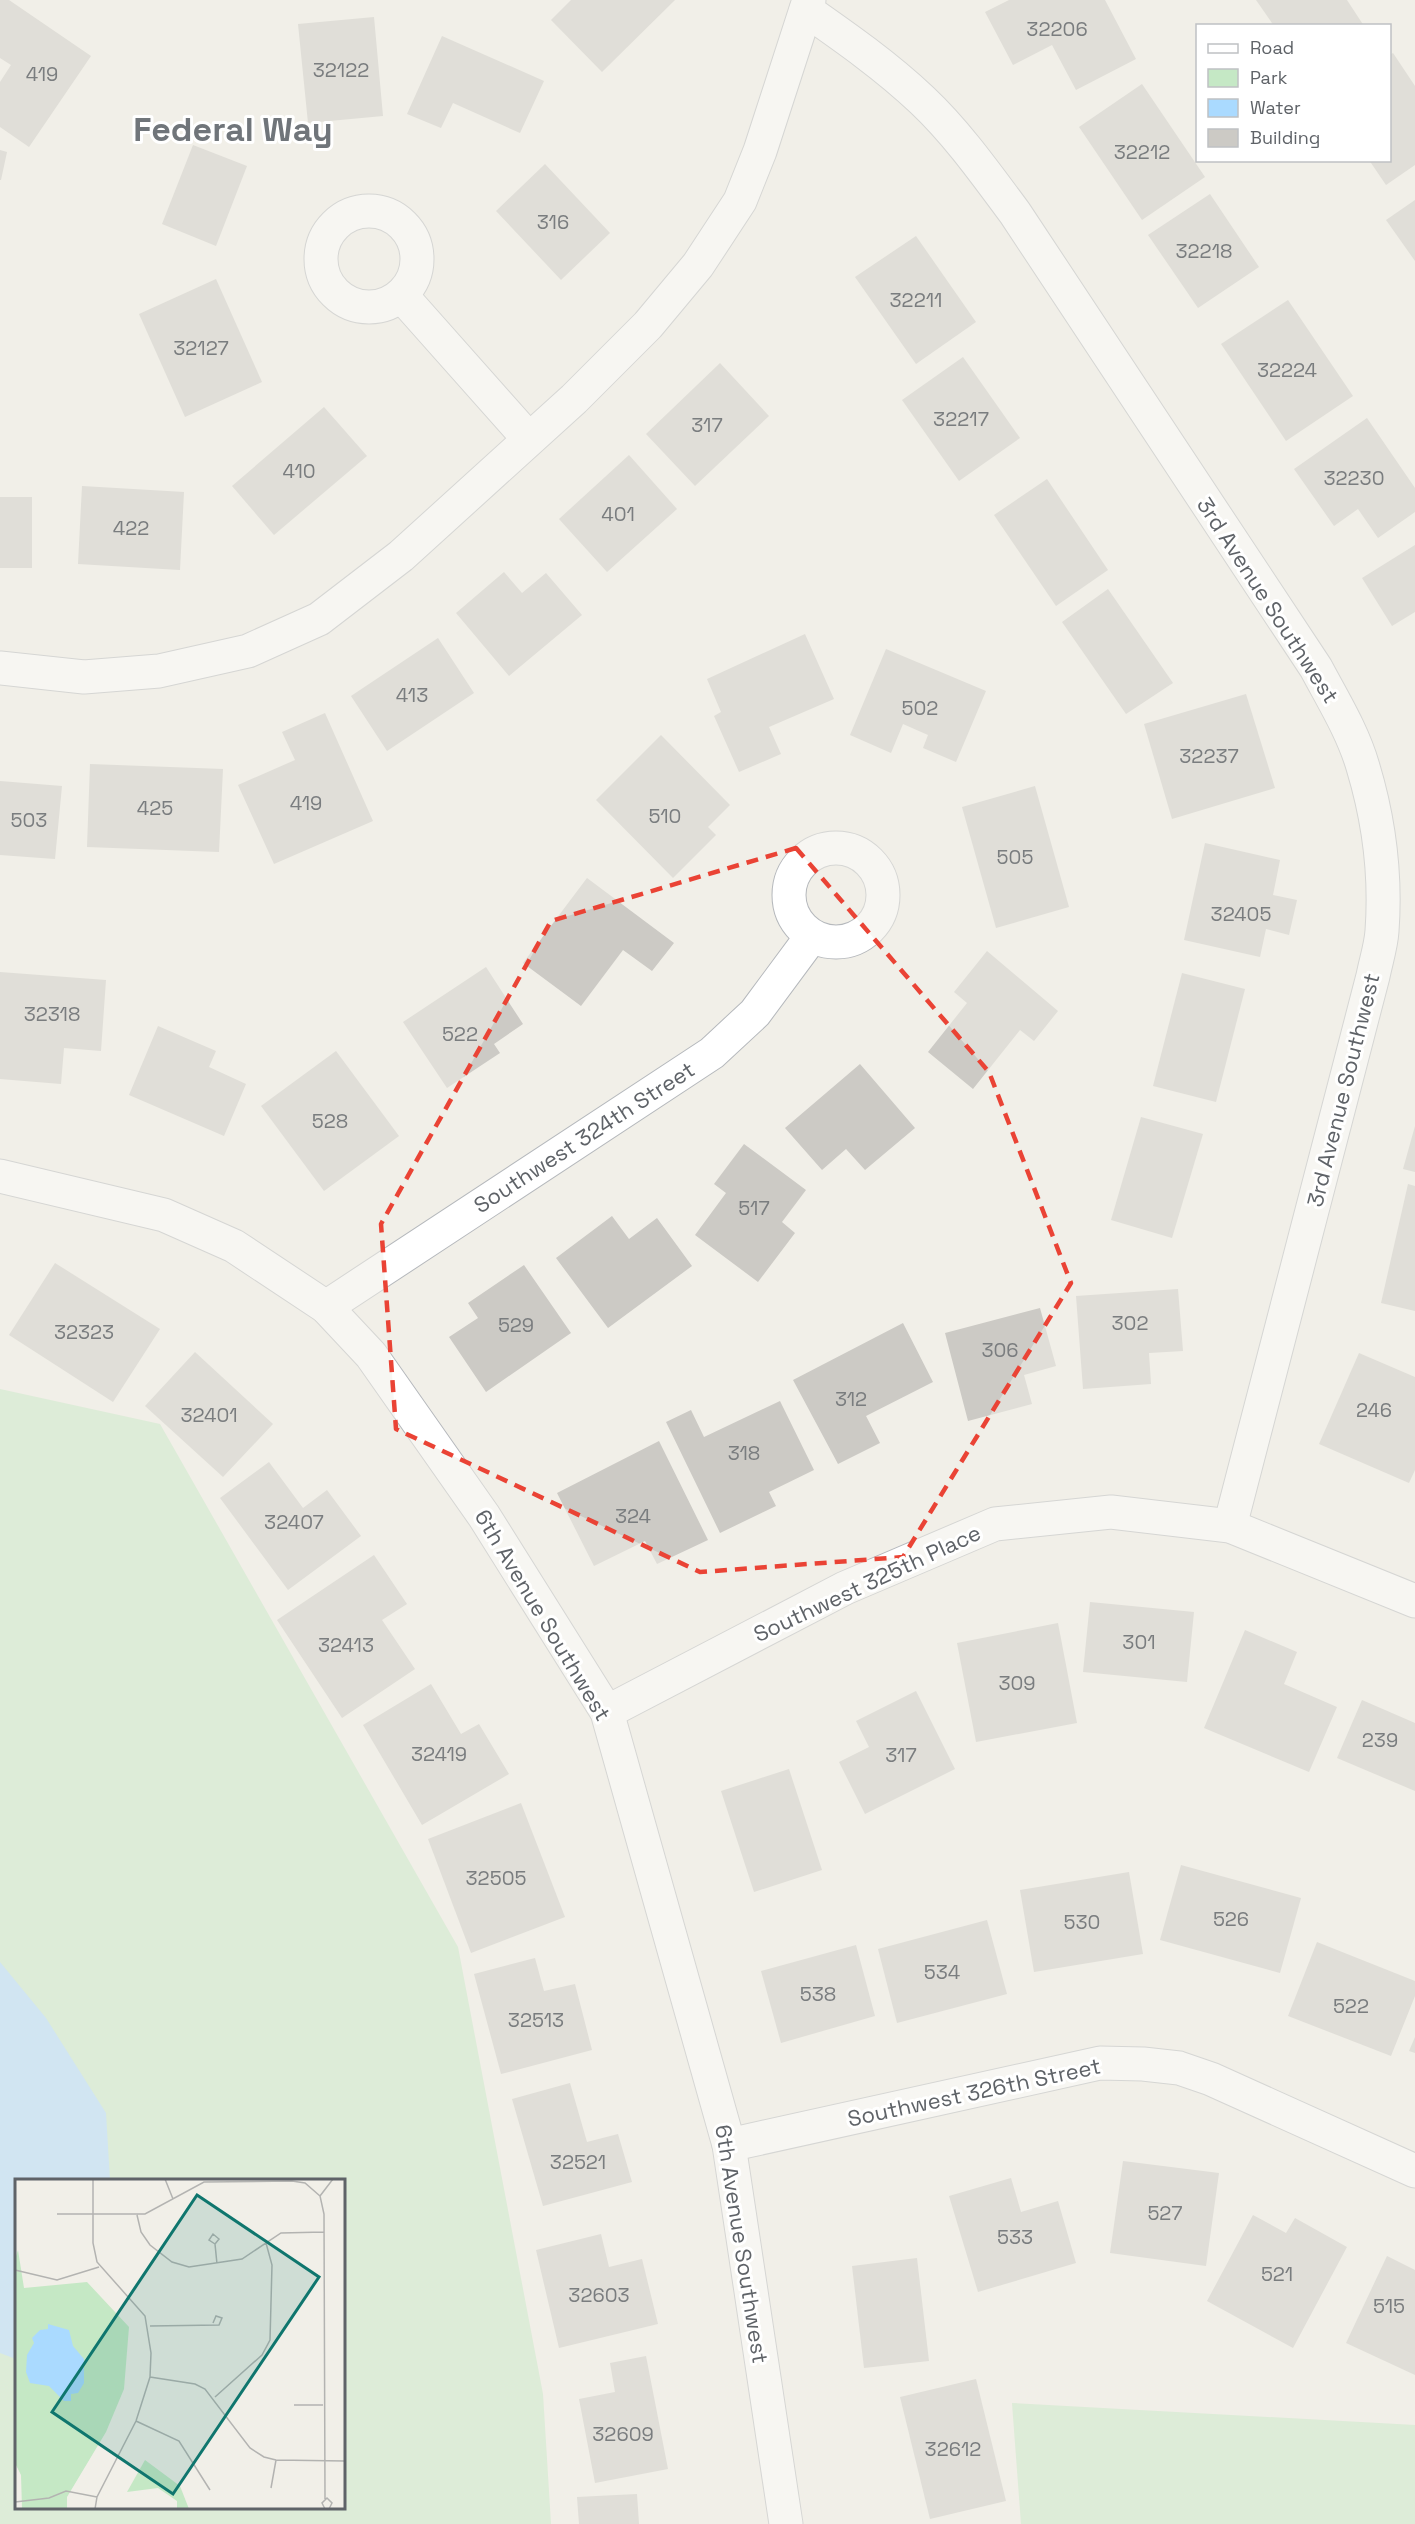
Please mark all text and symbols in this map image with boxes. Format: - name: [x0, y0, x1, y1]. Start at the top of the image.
- house number: 32206: [1026, 16, 1088, 42]
- legend: [1196, 24, 1391, 162]
- text: Road: [1250, 36, 1294, 59]
- house number: 32122: [313, 57, 369, 83]
- house number: 419: [26, 61, 58, 87]
- text: Park: [1250, 66, 1288, 89]
- text: Water: [1250, 96, 1301, 119]
- district label: Federal Way: [133, 108, 333, 151]
- text: Building: [1250, 126, 1320, 149]
- house number: 32212: [1114, 139, 1170, 165]
- house number: 316: [537, 209, 569, 235]
- house number: 32218: [1175, 238, 1233, 264]
- house number: 32211: [890, 287, 942, 313]
- house number: 32127: [173, 335, 229, 361]
- house number: 32224: [1257, 357, 1317, 383]
- house number: 32217: [933, 406, 989, 432]
- house number: 317: [691, 412, 723, 438]
- house number: 410: [282, 458, 316, 484]
- house number: 32230: [1323, 465, 1385, 491]
- street label: 3rd Avenue Southwest: [1191, 492, 1345, 708]
- house number: 401: [601, 501, 635, 527]
- house number: 422: [113, 515, 149, 541]
- house number: 413: [396, 682, 428, 708]
- house number: 502: [902, 695, 938, 721]
- house number: 32237: [1179, 743, 1239, 769]
- house number: 419: [290, 790, 322, 816]
- house number: 425: [137, 795, 173, 821]
- house number: 510: [649, 803, 681, 829]
- house number: 503: [11, 807, 47, 833]
- house number: 505: [997, 844, 1033, 870]
- house number: 32405: [1211, 901, 1271, 927]
- street label: 3rd Avenue Southwest: [1300, 970, 1386, 1210]
- house number: 32318: [24, 1001, 80, 1027]
- house number: 522: [442, 1021, 478, 1047]
- street label: Southwest 324th Street: [468, 1055, 700, 1219]
- house number: 528: [312, 1108, 348, 1134]
- house number: 517: [738, 1195, 770, 1221]
- house number: 302: [1112, 1310, 1148, 1336]
- house number: 529: [498, 1312, 534, 1338]
- house number: 32323: [54, 1319, 114, 1345]
- house number: 306: [981, 1337, 1019, 1363]
- house number: 312: [835, 1386, 867, 1412]
- house number: 246: [1356, 1397, 1392, 1423]
- house number: 32401: [180, 1402, 238, 1428]
- house number: 318: [728, 1440, 760, 1466]
- house number: 324: [615, 1503, 651, 1529]
- street label: 6th Avenue Southwest: [469, 1504, 617, 1726]
- house number: 32407: [264, 1509, 324, 1535]
- street label: Southwest 325th Place: [749, 1518, 985, 1648]
- house number: 301: [1122, 1629, 1156, 1655]
- house number: 32413: [318, 1632, 374, 1658]
- house number: 309: [998, 1670, 1036, 1696]
- house number: 239: [1362, 1727, 1398, 1753]
- house number: 32419: [411, 1741, 467, 1767]
- house number: 317: [885, 1742, 917, 1768]
- house number: 32505: [466, 1865, 526, 1891]
- house number: 526: [1213, 1906, 1249, 1932]
- house number: 530: [1064, 1909, 1100, 1935]
- house number: 534: [924, 1959, 960, 1985]
- house number: 538: [800, 1981, 836, 2007]
- house number: 522: [1333, 1993, 1369, 2019]
- house number: 32513: [508, 2007, 564, 2033]
- street label: Southwest 326th Street: [845, 2051, 1103, 2133]
- street label: 6th Avenue Southwest: [709, 2122, 775, 2366]
- house number: 32521: [550, 2149, 606, 2175]
- inset map: [15, 2179, 345, 2509]
- house number: 527: [1147, 2200, 1183, 2226]
- house number: 533: [997, 2224, 1033, 2250]
- house number: 521: [1261, 2261, 1293, 2287]
- house number: 32603: [568, 2282, 630, 2308]
- house number: 515: [1373, 2293, 1405, 2319]
- house number: 32609: [592, 2421, 654, 2447]
- house number: 32612: [925, 2436, 981, 2462]

